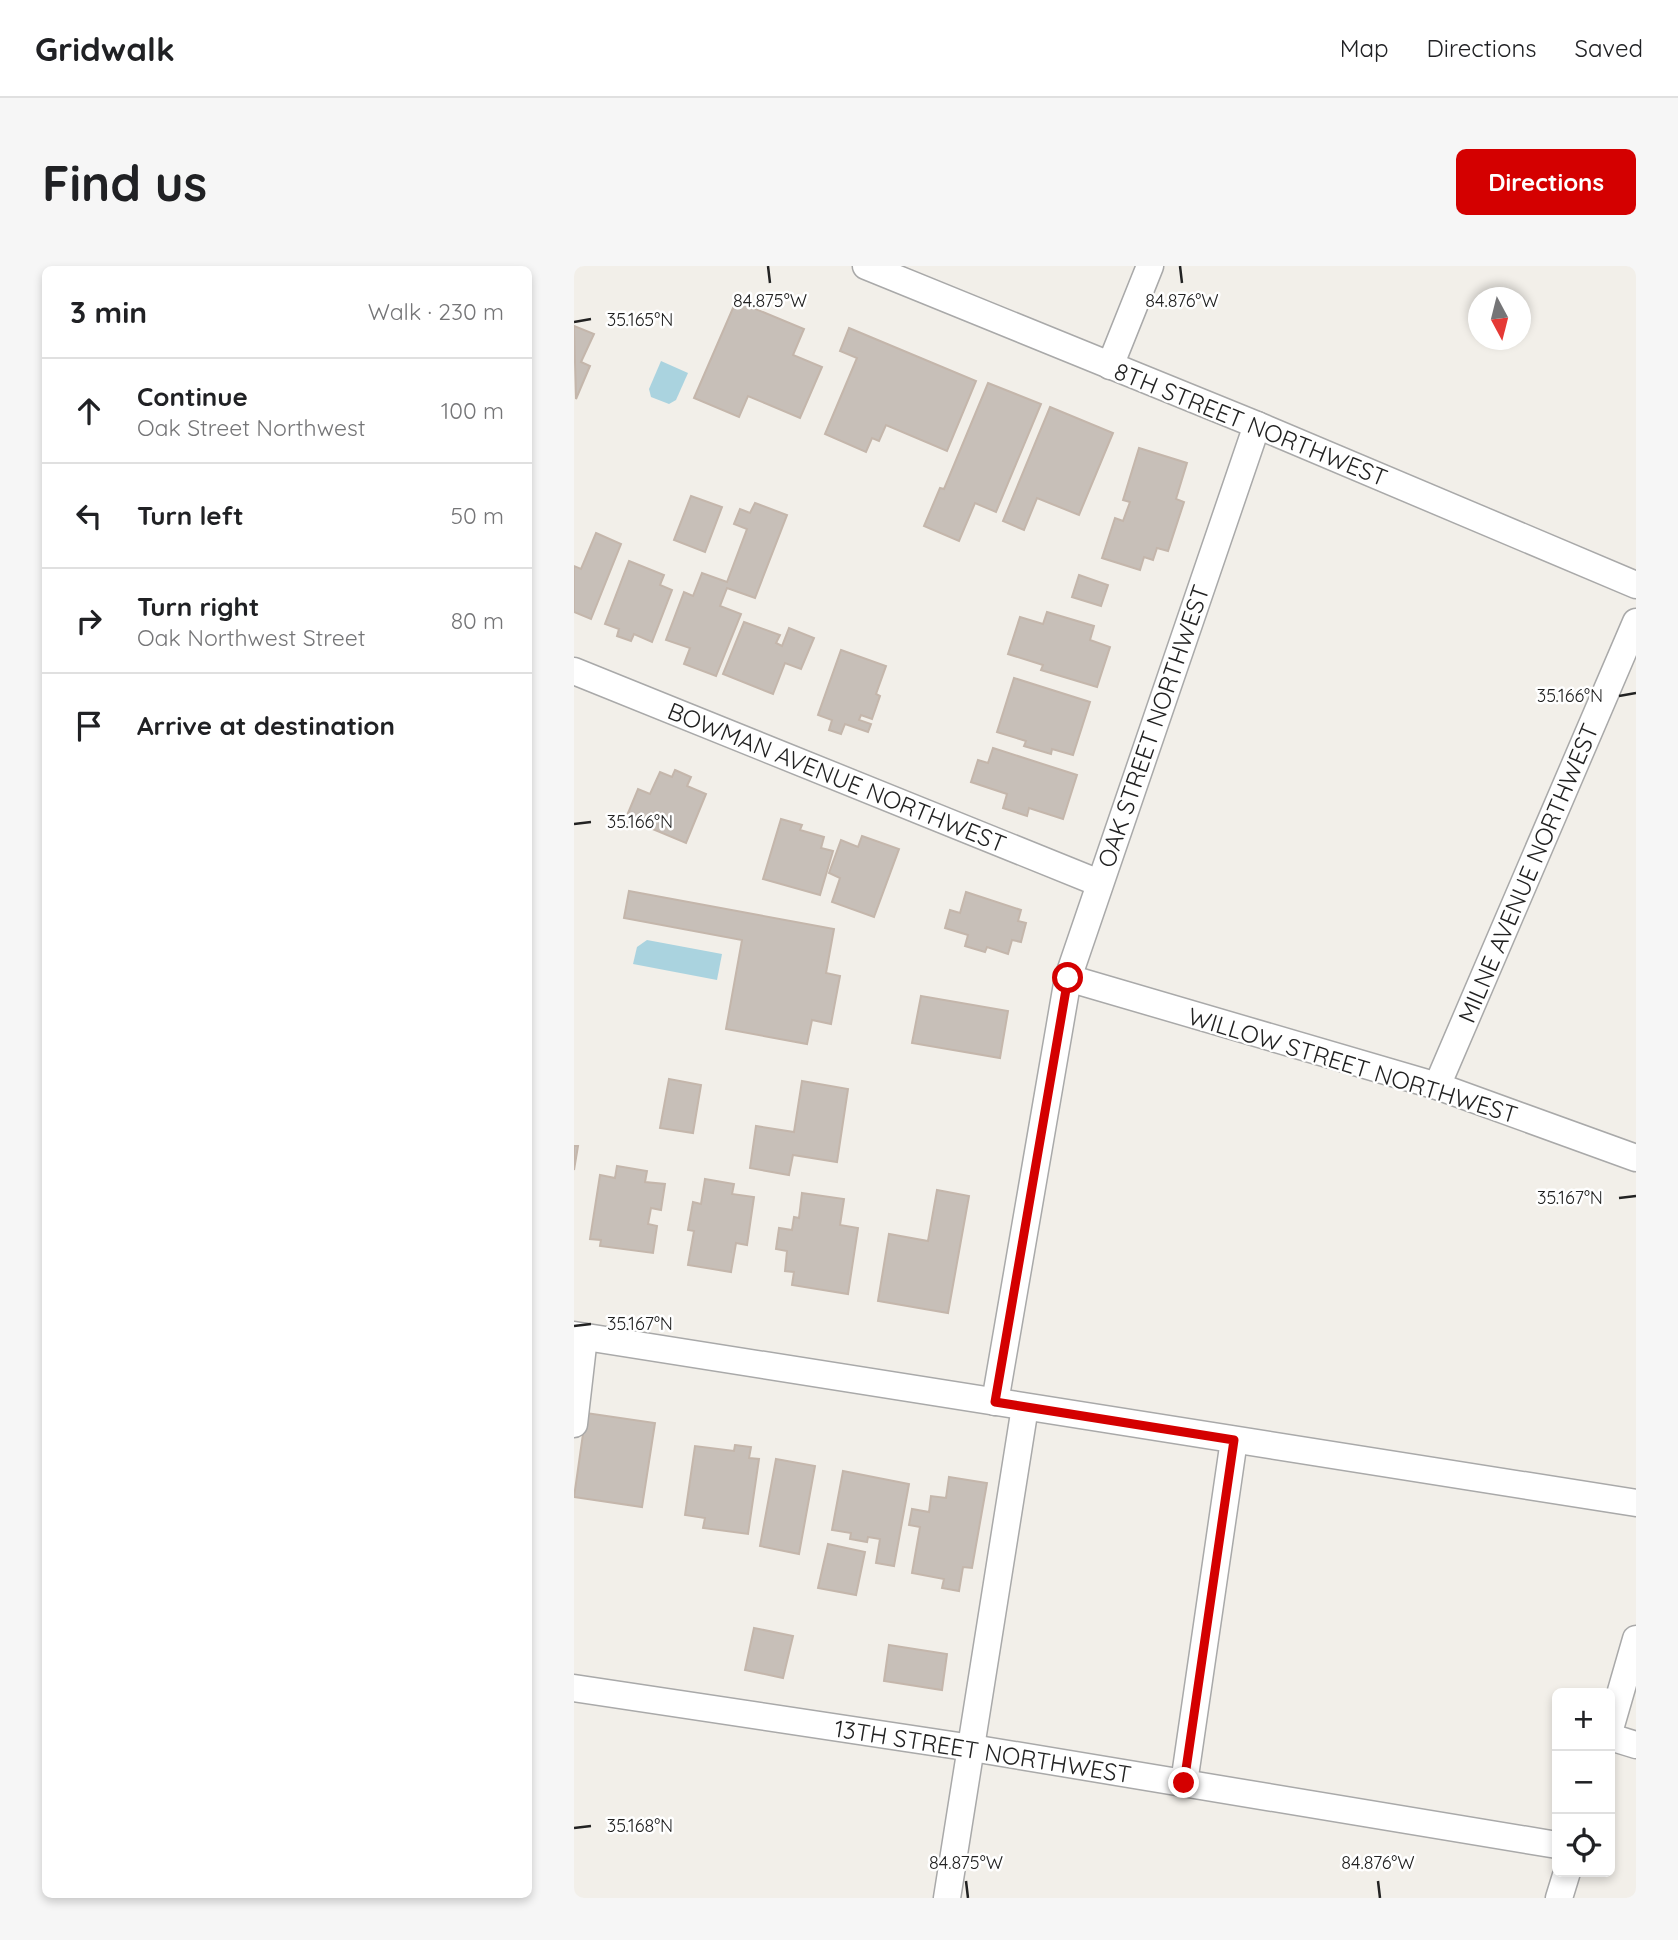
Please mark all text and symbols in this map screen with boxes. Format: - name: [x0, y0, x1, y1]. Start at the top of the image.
- text: Gridwalk: [35, 28, 175, 69]
- text: Map: [1340, 33, 1389, 63]
- text: Directions: [1427, 33, 1537, 63]
- text: Saved: [1575, 33, 1643, 63]
- button: Directions: [1456, 149, 1636, 215]
- text: Find us: [42, 152, 207, 213]
- north arrow: [1468, 287, 1531, 350]
- text: 84.875°W: [733, 289, 807, 312]
- text: 84.876°W: [1145, 289, 1219, 312]
- text: 3 min: [70, 293, 147, 331]
- text: Walk · 230 m: [368, 297, 504, 326]
- text: 35.165°N: [607, 308, 673, 331]
- street label: 8TH STREET NORTHWEST: [1110, 355, 1392, 493]
- text: Continue: [137, 380, 248, 413]
- icon: ahead: [70, 392, 108, 430]
- text: 100 m: [441, 396, 504, 425]
- text: Oak Street Northwest: [137, 413, 366, 442]
- icon: left: [70, 497, 108, 535]
- text: Turn left: [137, 499, 244, 532]
- text: 50 m: [451, 501, 504, 530]
- street label: OAK STREET NORTHWEST: [1090, 581, 1216, 871]
- text: Turn right: [137, 590, 259, 623]
- icon: right: [70, 602, 108, 640]
- text: 80 m: [451, 606, 504, 635]
- text: Oak Northwest Street: [137, 623, 366, 652]
- text: 35.166°N: [1537, 684, 1603, 707]
- street label: BOWMAN AVENUE NORTHWEST: [663, 695, 1011, 859]
- icon: arrive: [70, 707, 108, 745]
- text: Arrive at destination: [137, 709, 395, 742]
- street label: MILNE AVENUE NORTHWEST: [1451, 719, 1605, 1027]
- text: 35.166°N: [607, 810, 673, 833]
- route start: [1052, 962, 1083, 993]
- street label: WILLOW STREET NORTHWEST: [1185, 1001, 1521, 1129]
- text: 35.167°N: [1537, 1186, 1603, 1209]
- text: 35.167°N: [607, 1312, 673, 1335]
- map controls: [1552, 1688, 1615, 1877]
- button: +: [1552, 1688, 1615, 1751]
- street label: 13TH STREET NORTHWEST: [832, 1713, 1134, 1789]
- button: −: [1552, 1751, 1615, 1814]
- route end: [1168, 1767, 1199, 1798]
- text: 35.168°N: [607, 1814, 673, 1837]
- button: locate: [1552, 1814, 1615, 1877]
- text: 84.875°W: [929, 1851, 1003, 1874]
- text: 84.876°W: [1341, 1851, 1415, 1874]

